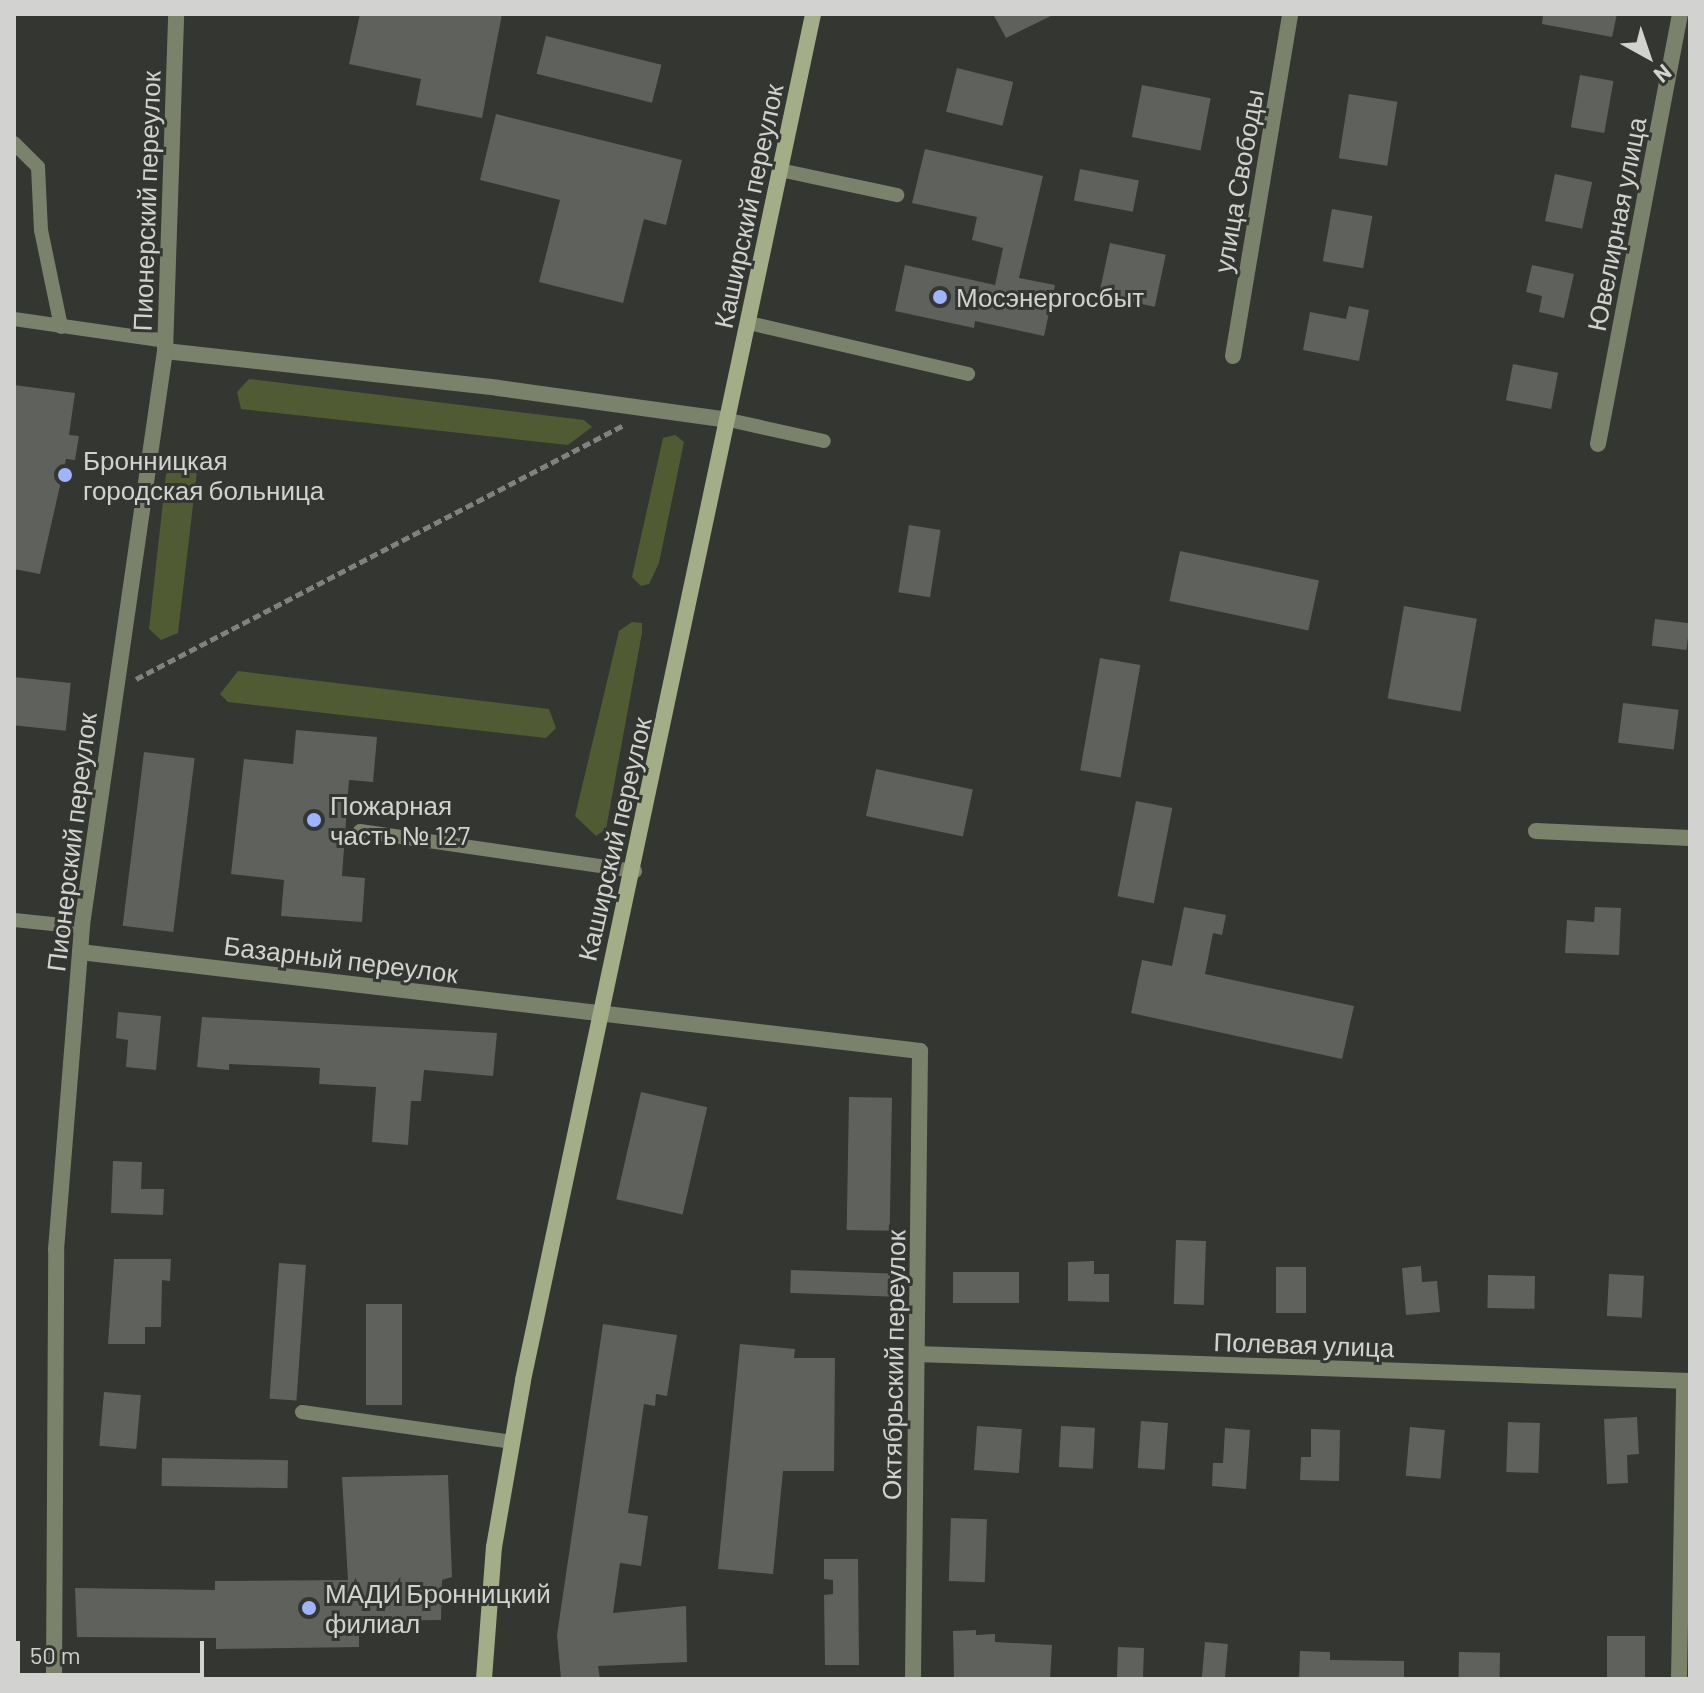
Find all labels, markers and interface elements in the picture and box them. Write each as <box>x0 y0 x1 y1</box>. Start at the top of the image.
north arrow <box>1608 16 1688 96</box>
text: N <box>1649 60 1677 89</box>
street label: Пионерский переулок <box>126 70 166 332</box>
street label: Каширский переулок <box>707 81 789 331</box>
street label: улица Свободы <box>1206 87 1270 275</box>
street label: Ювелирная улица <box>1580 114 1652 334</box>
place label: Мосэнергосбыт <box>956 281 1144 313</box>
marker: Мосэнергосбыт <box>931 288 949 306</box>
place label: Бронницкая городская больница <box>83 444 324 506</box>
marker: Бронницкая городская больница <box>54 464 76 486</box>
street label: Пионерский переулок <box>40 711 102 973</box>
street label: Каширский переулок <box>571 714 657 964</box>
place label: Пожарная часть № 127 <box>330 789 470 850</box>
marker: Пожарная часть № 127 <box>305 811 323 829</box>
street label: Базарный переулок <box>222 929 460 989</box>
street label: Октябрьский переулок <box>875 1230 911 1500</box>
street label: Полевая улица <box>1213 1325 1395 1363</box>
place label: МАДИ Бронницкий филиал <box>325 1577 551 1638</box>
marker: МАДИ Бронницкий филиал <box>300 1599 318 1617</box>
scale bar <box>20 1625 208 1675</box>
text: 50 m <box>30 1640 81 1669</box>

